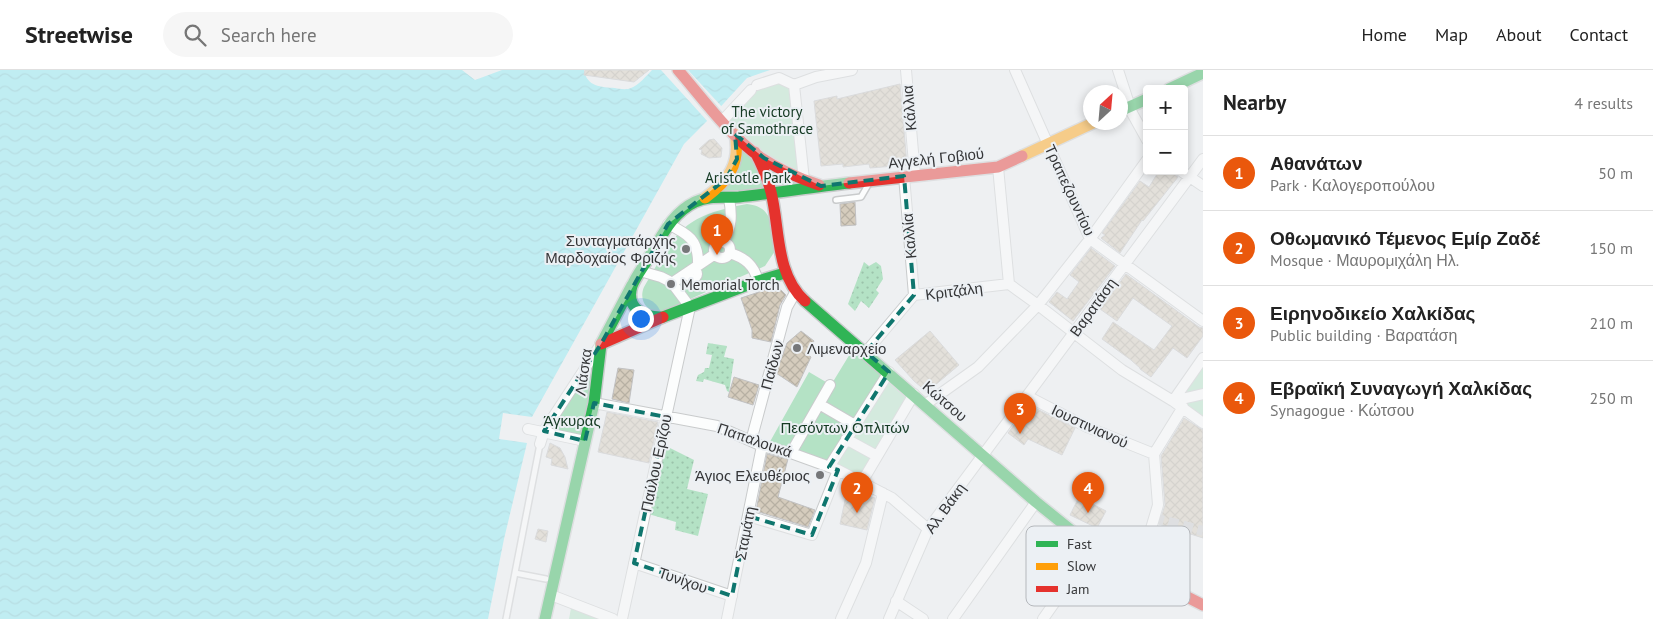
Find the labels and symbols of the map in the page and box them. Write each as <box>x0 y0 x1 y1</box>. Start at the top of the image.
street label: Κάλλια <box>898 84 920 131</box>
north arrow <box>1083 85 1128 130</box>
park label: The victory of Samothrace <box>721 102 813 138</box>
street label: Τραπεζουντίου <box>1041 141 1099 239</box>
street label: Αγγελή Γοβιού <box>887 144 985 172</box>
park label: Aristotle Park <box>705 168 792 187</box>
street label: Καλλία <box>898 212 920 259</box>
pin: 1 <box>701 214 733 255</box>
place label: Συνταγματάρχης Μαρδοχαίος Φριζής <box>545 231 676 267</box>
marker: Συνταγματάρχης Μαρδοχαίος Φριζής <box>680 243 692 255</box>
street label: Βαρατάση <box>1065 274 1121 340</box>
place label: Memorial Torch <box>681 275 780 294</box>
marker: Memorial Torch <box>665 278 677 290</box>
street label: Κριτζάλη <box>924 278 984 304</box>
your location <box>628 306 654 332</box>
street label: Παίδων <box>756 338 788 392</box>
place label: Λιμεναρχείο <box>807 339 886 358</box>
marker: Λιμεναρχείο <box>791 342 803 354</box>
street label: Λιάσκα <box>570 347 596 397</box>
street label: Κώτσου <box>919 376 971 426</box>
pin: 3 <box>1004 393 1036 434</box>
street label: Ιουστινιανού <box>1048 400 1132 452</box>
park label: Άγκυρας <box>543 411 601 430</box>
street label: Παύλου Ερίζου <box>636 412 676 514</box>
street label: Παπαλουκά <box>715 418 795 462</box>
park label: Πεσόντων Οπλιτών <box>781 418 909 437</box>
place label: Άγιος Ελευθέριος <box>695 466 810 485</box>
marker: Άγιος Ελευθέριος <box>814 469 826 481</box>
pin: 2 <box>841 472 873 513</box>
pin: 4 <box>1072 472 1104 513</box>
street label: Αλ. Βάκη <box>920 479 970 537</box>
street label: Σταμάτη <box>731 505 759 561</box>
legend <box>1026 526 1190 606</box>
text: Fast <box>1067 535 1092 553</box>
text: Slow <box>1067 557 1097 575</box>
street label: Τυνίχου <box>656 563 710 597</box>
text: Jam <box>1066 580 1089 598</box>

